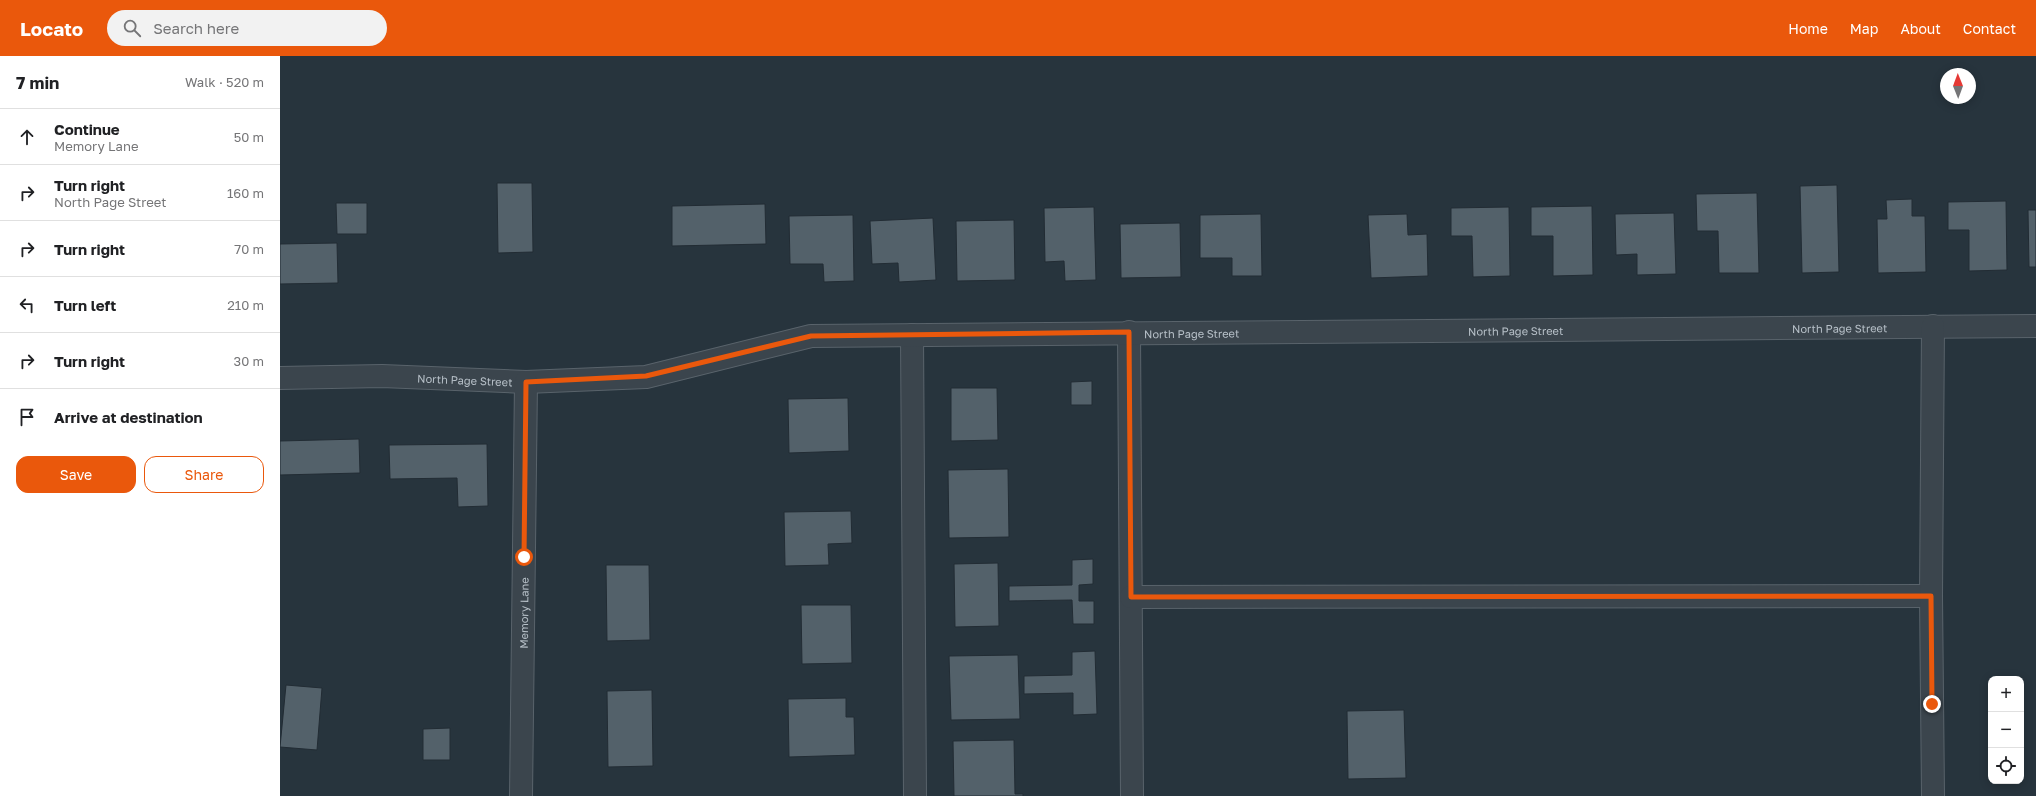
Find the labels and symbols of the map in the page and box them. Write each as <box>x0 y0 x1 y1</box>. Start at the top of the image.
north arrow <box>1940 68 1976 104</box>
street label: North Page Street <box>1792 321 1887 334</box>
street label: North Page Street <box>1468 323 1563 337</box>
street label: North Page Street <box>1144 326 1239 340</box>
street label: North Page Street <box>417 371 513 388</box>
route start <box>515 548 533 566</box>
street label: Memory Lane <box>516 577 530 649</box>
route end <box>1923 695 1941 713</box>

